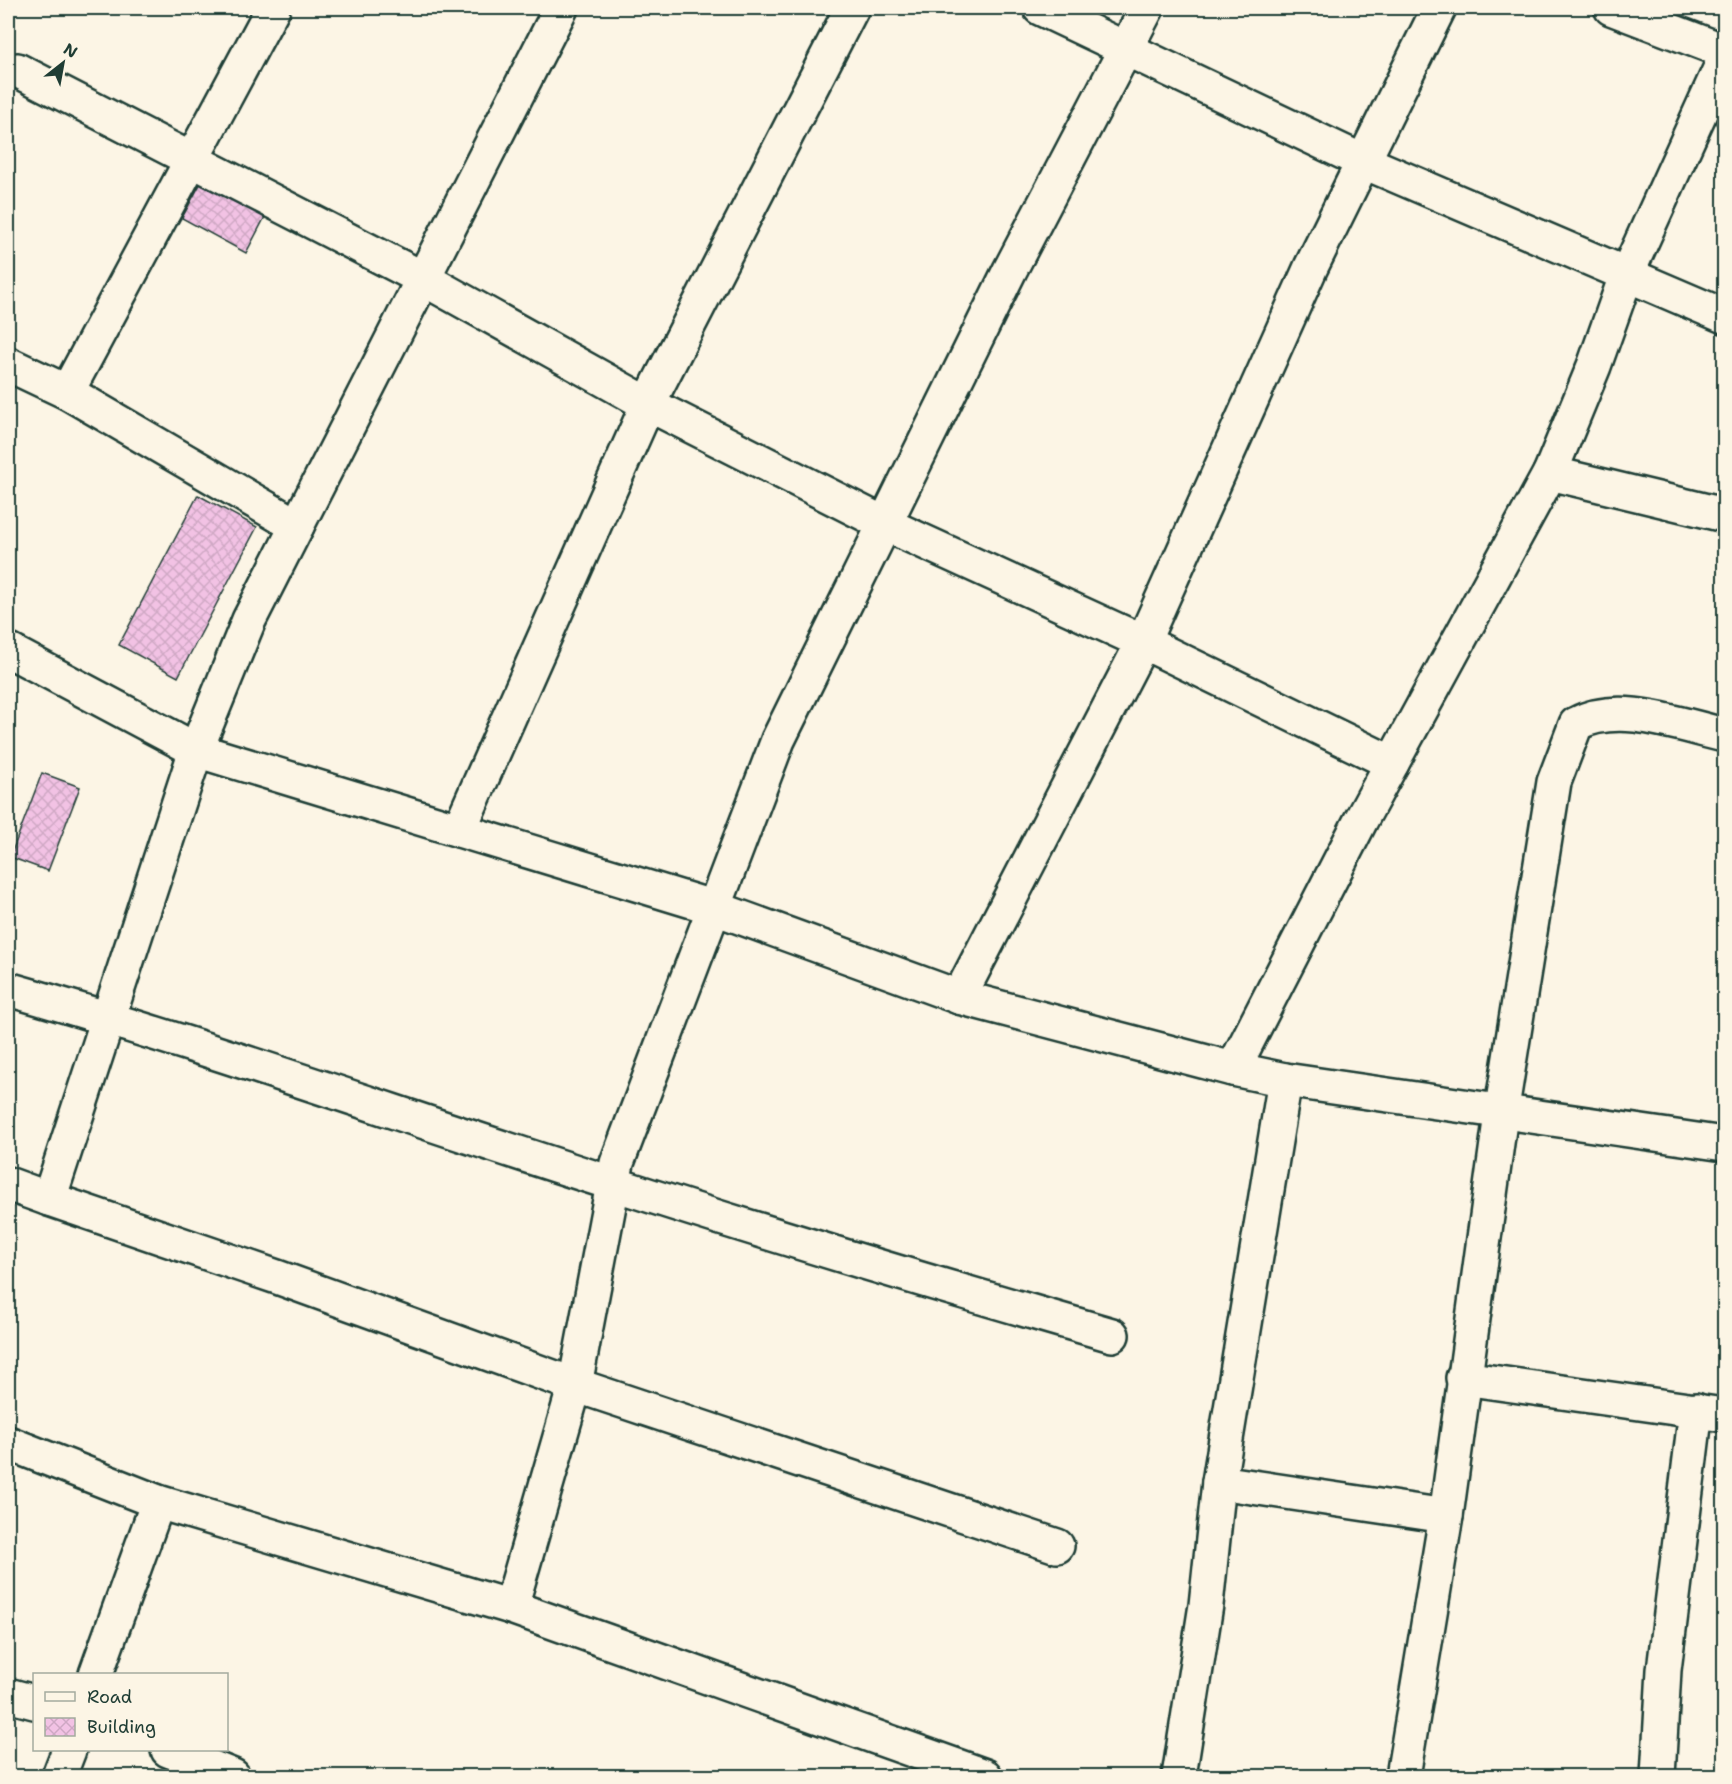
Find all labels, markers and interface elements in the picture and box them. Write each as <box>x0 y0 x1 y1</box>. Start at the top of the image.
north arrow <box>33 33 93 93</box>
text: N <box>60 38 81 63</box>
legend <box>33 1673 228 1751</box>
text: Road <box>87 1685 132 1709</box>
text: Building <box>87 1715 156 1739</box>

